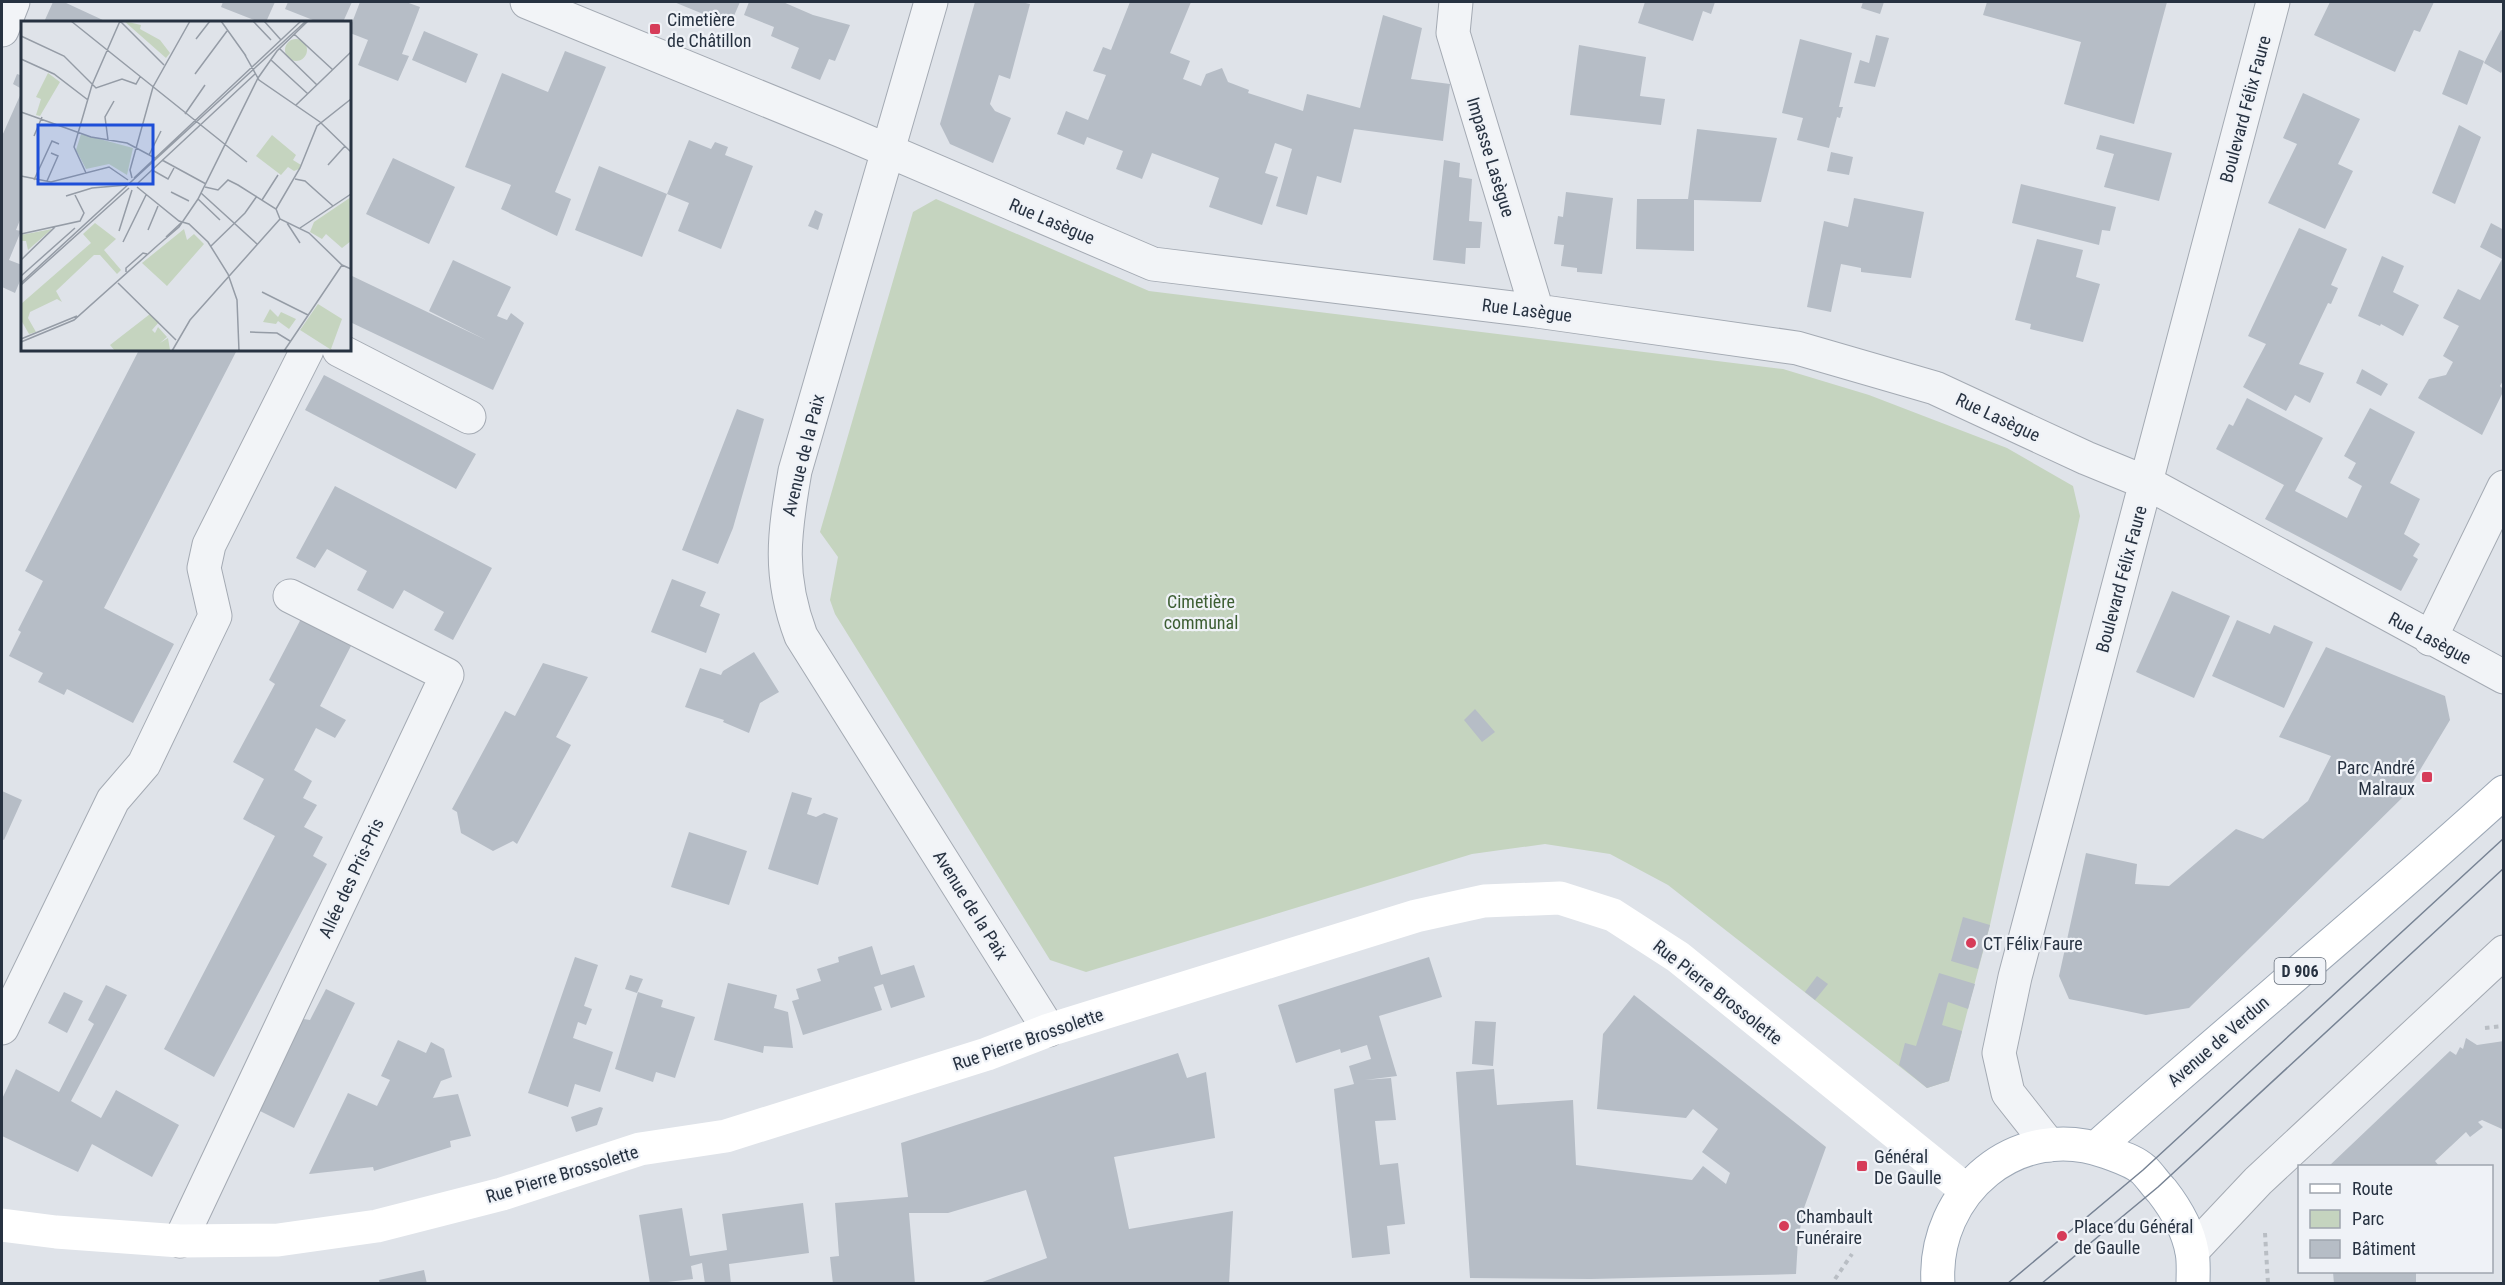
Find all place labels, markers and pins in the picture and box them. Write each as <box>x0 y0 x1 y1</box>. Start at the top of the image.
place label: Cimetière de Châtillon <box>667 9 752 51</box>
marker: Cimetière de Châtillon <box>648 22 662 36</box>
place label: Parc André Malraux <box>2337 757 2415 799</box>
marker: Parc André Malraux <box>2420 770 2434 784</box>
place label: CT Félix Faure <box>1983 933 2083 954</box>
marker: CT Félix Faure <box>1964 936 1978 950</box>
place label: Général De Gaulle <box>1874 1146 1942 1188</box>
marker: Général De Gaulle <box>1855 1159 1869 1173</box>
place label: Chambault Funéraire <box>1796 1206 1873 1248</box>
place label: Place du Général de Gaulle <box>2074 1216 2194 1258</box>
marker: Chambault Funéraire <box>1777 1219 1791 1233</box>
marker: Place du Général de Gaulle <box>2055 1229 2069 1243</box>

